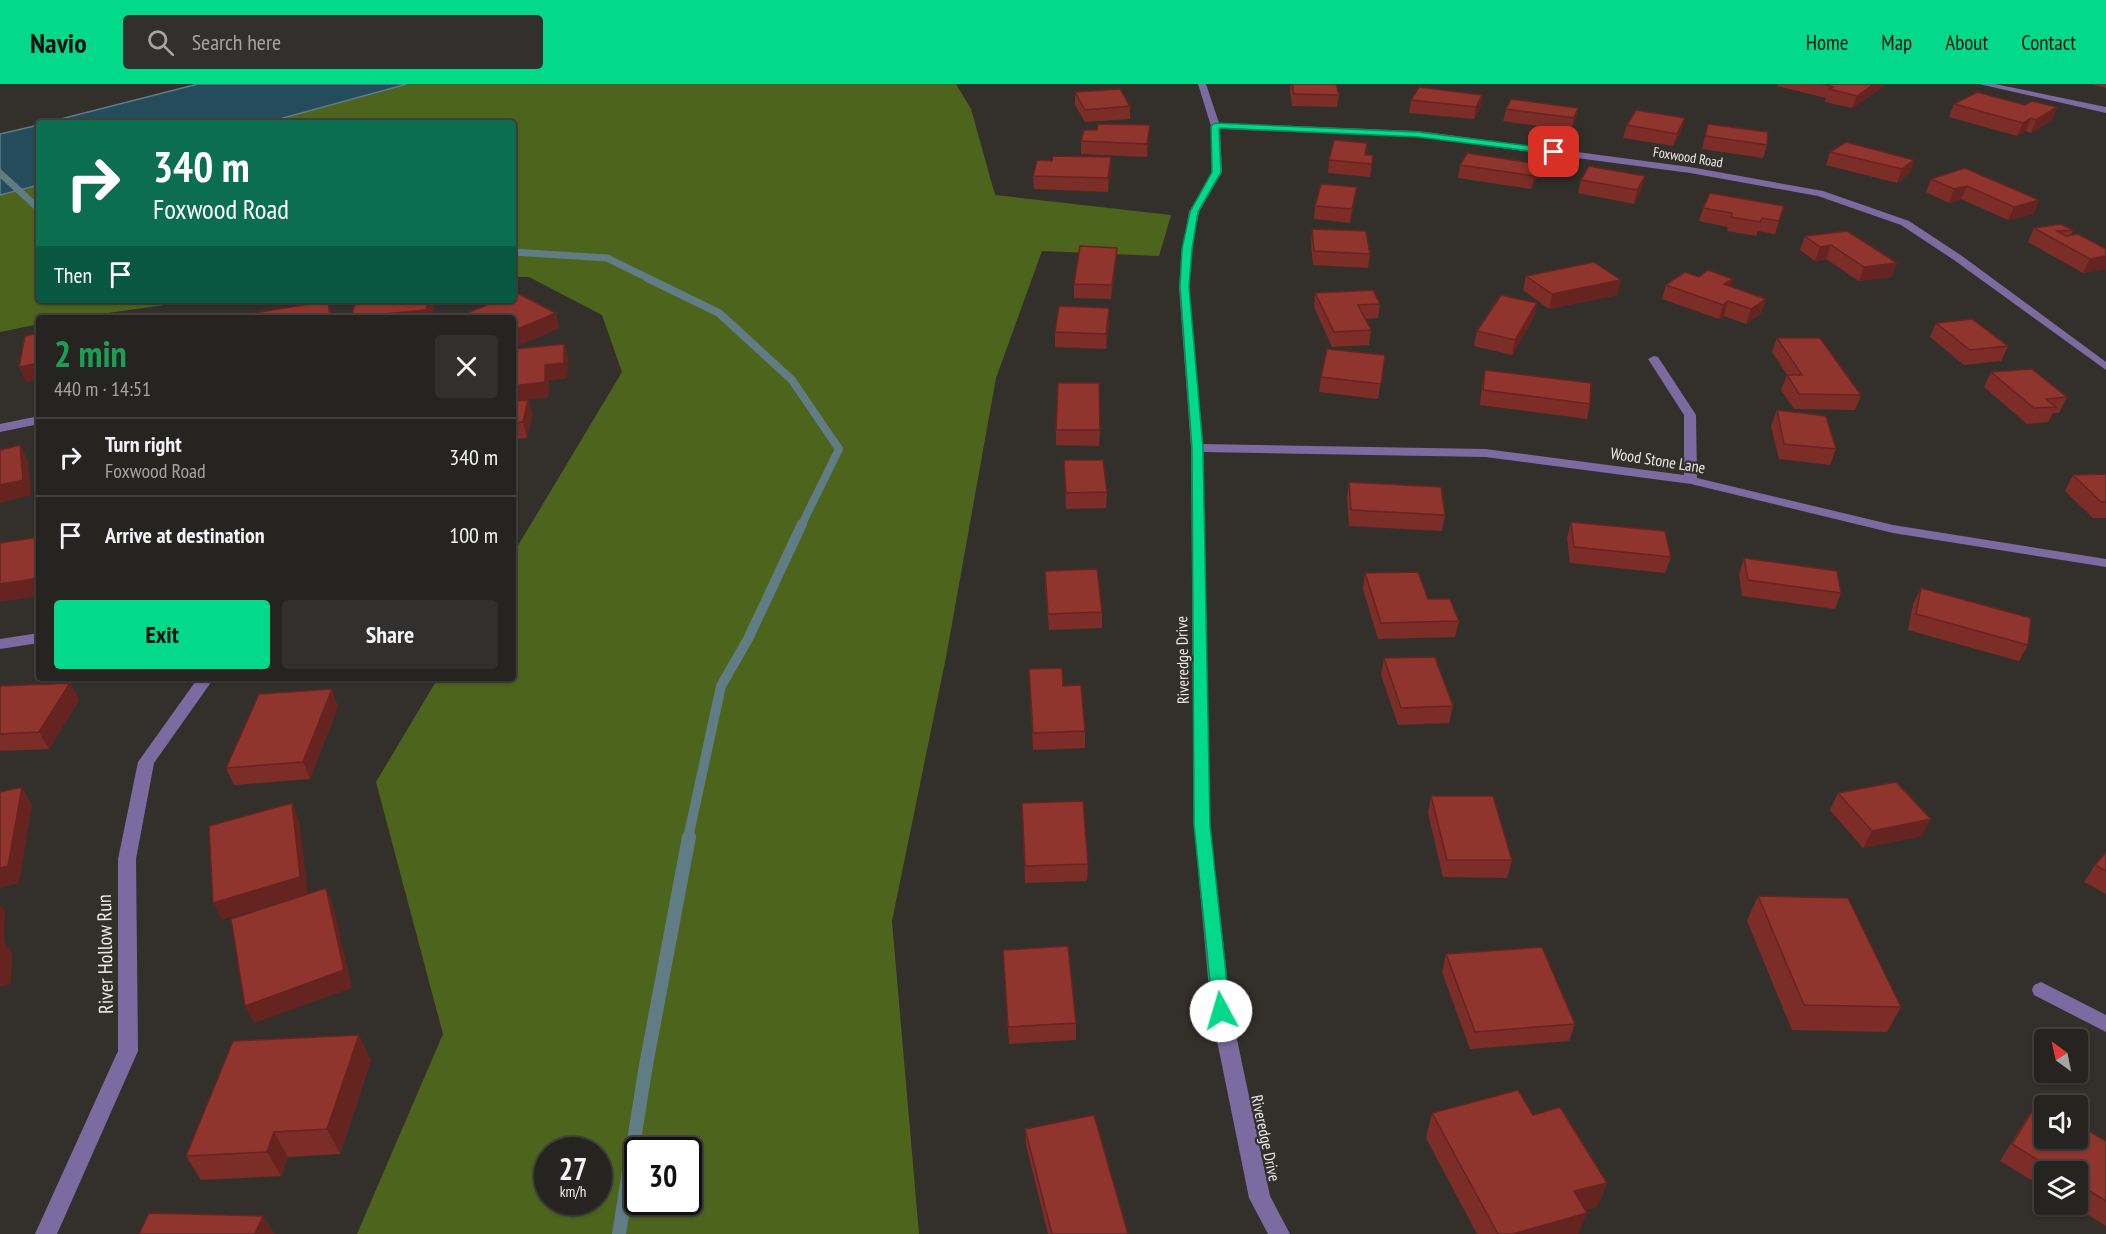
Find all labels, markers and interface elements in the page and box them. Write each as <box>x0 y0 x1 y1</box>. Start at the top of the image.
search box <box>123 15 543 69</box>
text: Navio <box>30 24 87 61</box>
icon: search <box>144 26 177 59</box>
text: Search here <box>192 28 281 56</box>
text: Home <box>1806 29 1848 56</box>
text: Map <box>1881 29 1912 56</box>
text: About <box>1945 29 1988 56</box>
text: Contact <box>2021 29 2076 56</box>
pin <box>1528 126 1579 177</box>
icon: arrive <box>1537 135 1570 168</box>
text: 340 m <box>153 139 250 194</box>
street label: Foxwood Road <box>1652 143 1724 171</box>
icon: right <box>54 144 132 222</box>
text: Foxwood Road <box>153 192 289 226</box>
icon: arrive <box>104 258 137 291</box>
text: Then <box>54 261 92 289</box>
text: 2 min <box>54 330 127 377</box>
button: close <box>435 335 498 398</box>
text: 440 m · 14:51 <box>54 376 151 402</box>
text: Turn right <box>105 430 182 458</box>
icon: right <box>54 441 87 474</box>
text: 340 m <box>449 443 498 471</box>
street label: Wood Stone Lane <box>1609 443 1707 477</box>
text: Foxwood Road <box>105 458 206 484</box>
icon: arrive <box>54 519 87 552</box>
text: Arrive at destination <box>105 521 265 549</box>
text: 100 m <box>449 521 498 549</box>
button: Exit <box>54 600 270 669</box>
button: Share <box>282 600 498 669</box>
street label: Riveredge Drive <box>1171 616 1193 704</box>
street label: River Hollow Run <box>91 894 119 1014</box>
position arrow <box>1189 979 1253 1043</box>
north arrow <box>2034 1029 2088 1083</box>
map controls <box>2034 1029 2088 1215</box>
street label: Riveredge Drive <box>1247 1093 1285 1183</box>
button: sound <box>2034 1095 2088 1149</box>
speed limit sign: 30 <box>624 1137 702 1215</box>
text: 27 <box>559 1149 587 1188</box>
button: layers <box>2034 1161 2088 1215</box>
text: km/h <box>560 1182 586 1201</box>

